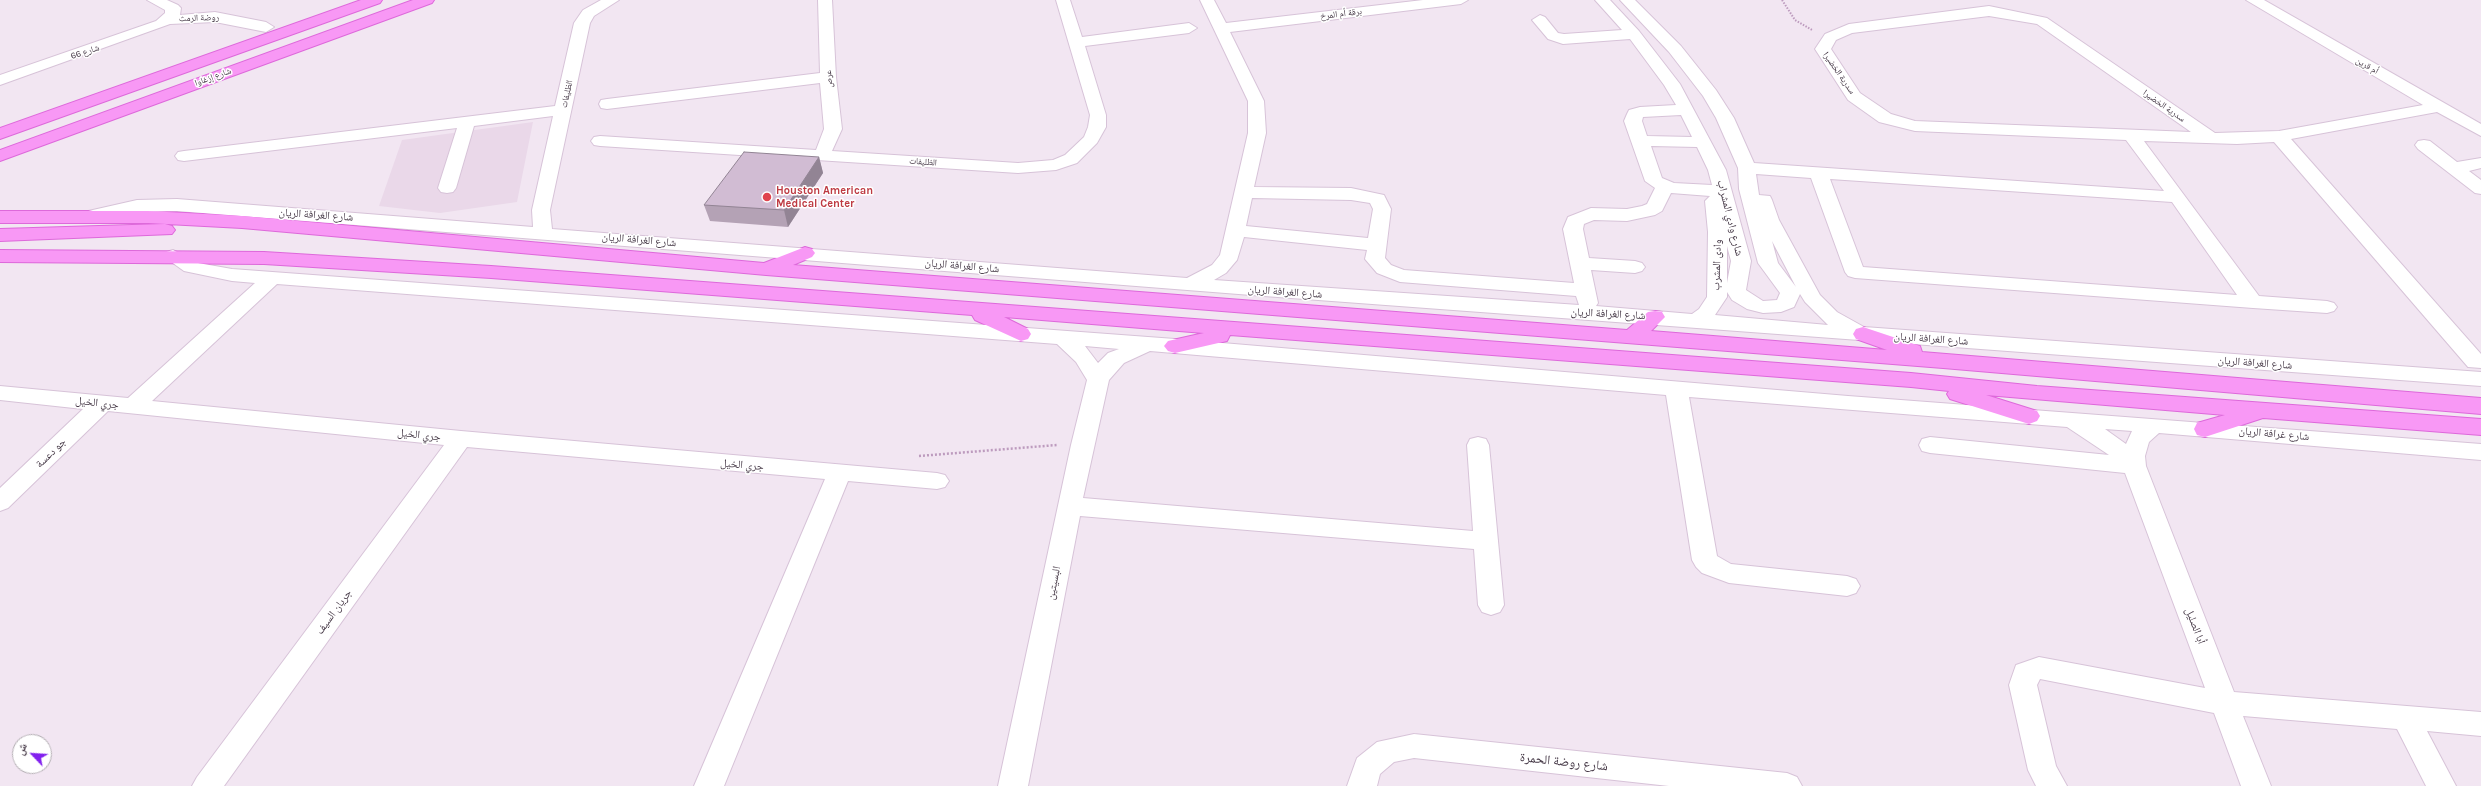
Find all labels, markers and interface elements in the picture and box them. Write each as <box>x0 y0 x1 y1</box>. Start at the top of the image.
street label: برقة أم المرخ <box>1320 6 1362 22</box>
street label: روضة الرمث <box>179 12 219 24</box>
street label: شارع 66 <box>69 42 101 62</box>
street label: سدرية الخضيرا <box>1821 50 1857 96</box>
street label: أم قرين <box>2354 55 2380 77</box>
street label: شارع إزغاوا <box>193 65 233 89</box>
street label: عرص <box>823 70 835 88</box>
street label: الظليفات <box>559 79 575 109</box>
street label: سدرية الخضيرا <box>2141 88 2187 124</box>
street label: الظليفات <box>909 156 937 168</box>
street label: شارع وادي المشراب <box>1714 179 1746 257</box>
place label: Houston American Medical Center <box>776 184 873 210</box>
marker: Houston American Medical Center <box>761 191 773 203</box>
street label: شارع الغرافة الريان <box>278 206 354 224</box>
street label: شارع الغرافة الريان <box>601 230 677 250</box>
street label: وادى المشرب <box>1710 239 1724 291</box>
street label: شارع الغرافة الريان <box>924 256 1000 276</box>
street label: شارع الغرافة الريان <box>1247 283 1323 301</box>
street label: شارع الغرافة الريان <box>1570 305 1646 323</box>
street label: شارع الغرافة الريان <box>1893 330 1969 348</box>
street label: شارع الغرافة الريان <box>2217 354 2293 372</box>
street label: جري الخيل <box>75 394 119 412</box>
street label: شارع غرافة الريان <box>2238 424 2310 444</box>
street label: جري الخيل <box>397 426 441 444</box>
street label: جو دعسة <box>33 435 69 471</box>
street label: جري الخيل <box>720 457 764 473</box>
street label: البسيتين <box>1044 565 1064 601</box>
street label: جريان السيف <box>313 587 355 637</box>
street label: أبا الصليل <box>2182 606 2208 646</box>
north arrow <box>12 734 52 774</box>
text: ش <box>13 741 30 757</box>
street label: شارع روضة الحمرة <box>1519 750 1609 774</box>

